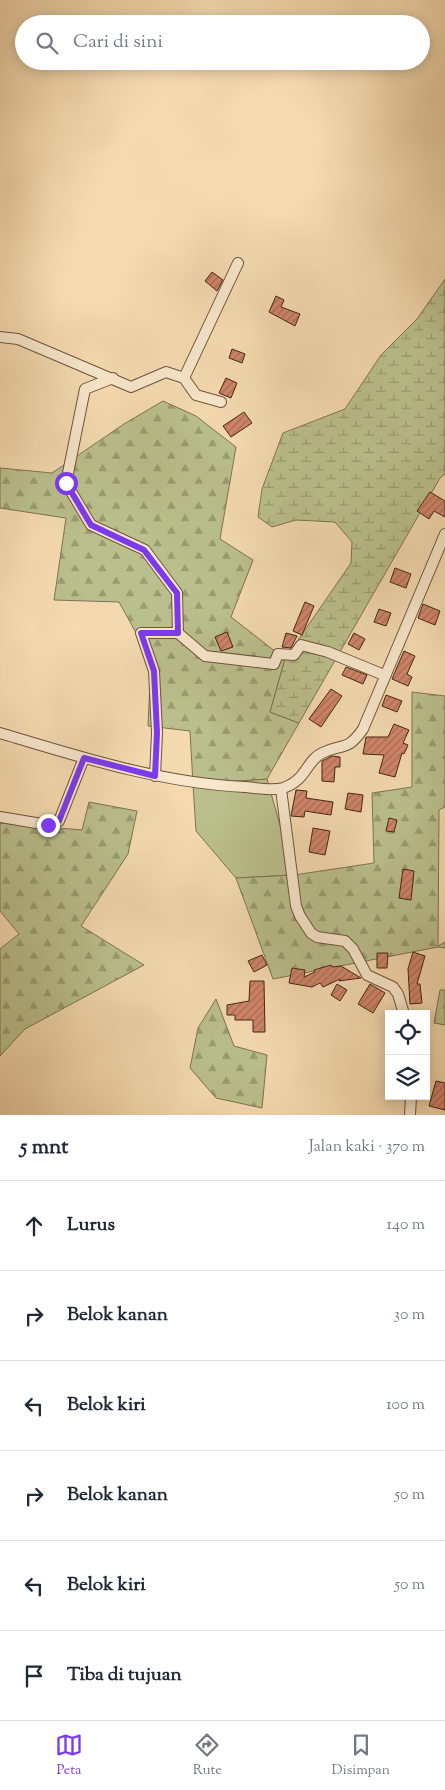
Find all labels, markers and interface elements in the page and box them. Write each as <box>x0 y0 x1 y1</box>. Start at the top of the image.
search box <box>15 15 430 70</box>
icon: search <box>33 29 61 57</box>
text: Cari di sini <box>73 29 163 56</box>
route start <box>55 472 78 495</box>
route end <box>37 814 60 837</box>
map controls <box>385 1010 430 1100</box>
button: locate <box>385 1010 430 1055</box>
button: layers <box>385 1055 430 1100</box>
text: 5 mnt <box>20 1133 68 1163</box>
text: Jalan kaki · 370 m <box>309 1136 425 1159</box>
icon: ahead <box>20 1212 48 1240</box>
text: Lurus <box>67 1212 115 1239</box>
text: 140 m <box>387 1214 425 1237</box>
icon: right <box>20 1302 48 1330</box>
text: Belok kanan <box>67 1302 168 1329</box>
text: 30 m <box>394 1304 425 1327</box>
icon: left <box>20 1392 48 1420</box>
text: Belok kiri <box>67 1392 146 1419</box>
text: 100 m <box>386 1394 425 1417</box>
icon: right <box>20 1482 48 1510</box>
text: Belok kanan <box>67 1482 168 1509</box>
text: 50 m <box>394 1484 425 1507</box>
icon: left <box>20 1572 48 1600</box>
text: Belok kiri <box>67 1572 146 1599</box>
text: 50 m <box>394 1574 425 1597</box>
icon: arrive <box>20 1662 48 1690</box>
text: Tiba di tujuan <box>67 1662 182 1689</box>
tab: Peta <box>55 1731 83 1781</box>
tab: Rute <box>193 1731 222 1781</box>
tab: Disimpan <box>332 1731 390 1781</box>

